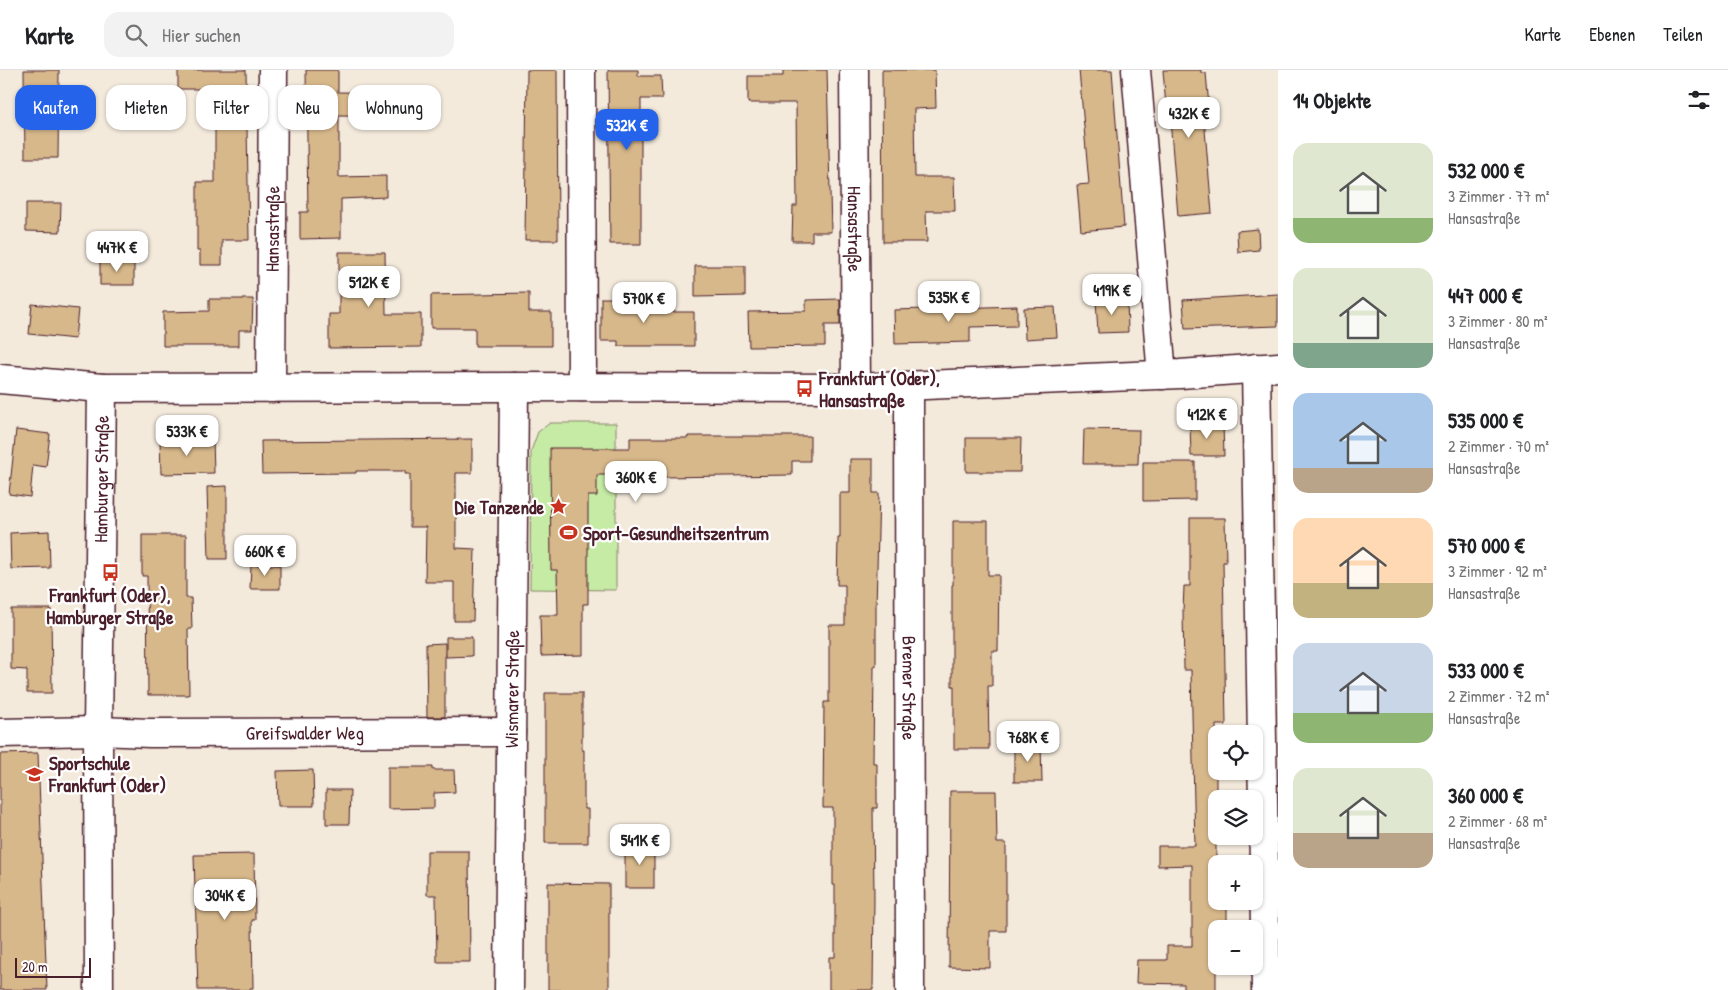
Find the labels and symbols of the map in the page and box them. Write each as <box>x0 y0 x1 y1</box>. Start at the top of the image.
pin: 432K € <box>1148 97 1230 139</box>
pin: 532K € <box>586 108 668 151</box>
street label: Hansastraße <box>259 185 285 272</box>
street label: Hansastraße <box>842 186 868 273</box>
pin: 447K € <box>76 230 158 273</box>
pin: 512K € <box>328 266 410 308</box>
pin: 419K € <box>1071 274 1153 316</box>
pin: 535K € <box>908 280 990 323</box>
pin: 570K € <box>603 282 685 324</box>
place label: Frankfurt (Oder), Hansastraße <box>818 365 940 414</box>
bus stop icon: Frankfurt (Oder), Hansastraße <box>795 379 815 399</box>
pin: 412K € <box>1166 398 1248 440</box>
pin: 533K € <box>146 414 228 457</box>
street label: Hamburger Straße <box>87 415 115 543</box>
pin: 360K € <box>595 460 677 503</box>
place label: Die Tanzende <box>455 494 544 520</box>
place icon: Die Tanzende <box>548 497 568 517</box>
place label: Sport-Gesundheitszentrum <box>583 520 769 547</box>
sports icon: Sport-Gesundheitszentrum <box>559 523 579 543</box>
pin: 660K € <box>224 534 306 577</box>
bus stop icon: Frankfurt (Oder), Hamburger Straße <box>100 562 120 582</box>
place label: Frankfurt (Oder), Hamburger Straße <box>46 582 174 631</box>
street label: Wismarer Straße <box>498 629 525 748</box>
street label: Bremer Straße <box>896 636 923 741</box>
street label: Greifswalder Weg <box>246 719 364 746</box>
pin: 768K € <box>987 720 1069 763</box>
place label: Sportschule Frankfurt (Oder) <box>48 750 166 798</box>
school or university icon: Sportschule Frankfurt (Oder) <box>25 764 45 784</box>
pin: 541K € <box>599 824 681 866</box>
pin: 304K € <box>184 878 266 921</box>
scale bar <box>15 955 91 978</box>

